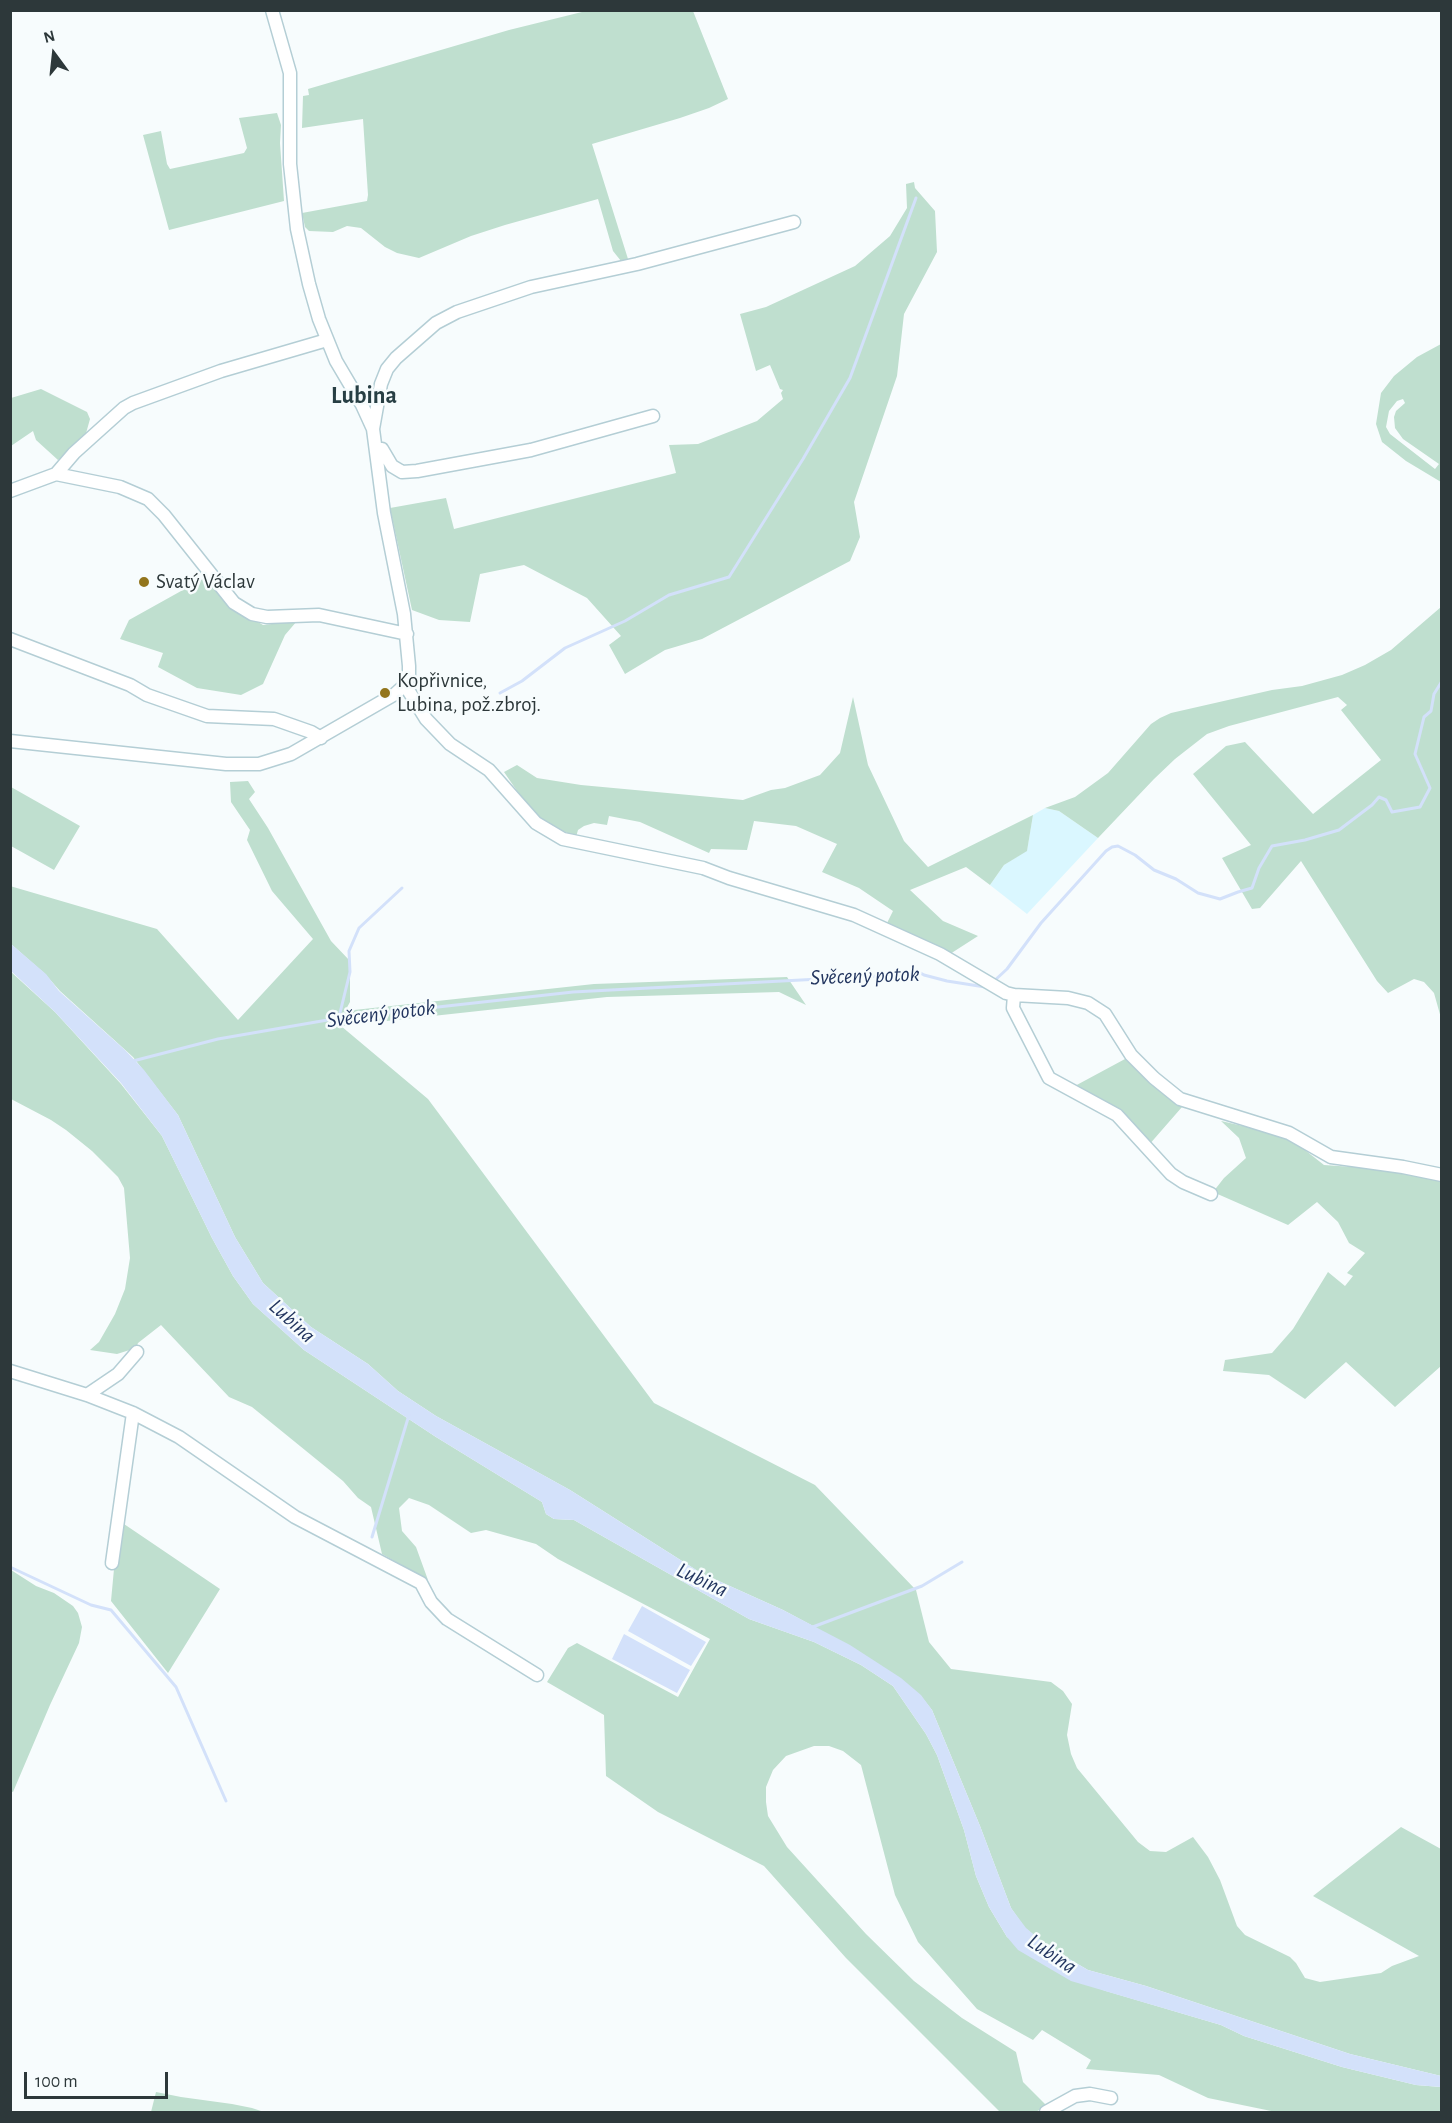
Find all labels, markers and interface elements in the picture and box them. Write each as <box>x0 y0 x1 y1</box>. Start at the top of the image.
north arrow <box>24 24 84 84</box>
text: N <box>42 27 57 46</box>
district label: Lubina <box>331 382 397 410</box>
place label: Svatý Václav <box>156 569 255 595</box>
marker: Svatý Václav <box>137 575 151 589</box>
place label: Kopřivnice, Lubina, pož.zbroj. <box>397 668 541 718</box>
marker: Kopřivnice, Lubina, pož.zbroj. <box>378 686 392 700</box>
water label: Svěcený potok <box>810 961 920 991</box>
water label: Svěcený potok <box>325 994 437 1034</box>
water label: Lubina <box>263 1293 321 1349</box>
water label: Lubina <box>672 1557 732 1603</box>
water label: Lubina <box>1022 1928 1082 1980</box>
scale bar <box>27 2060 171 2098</box>
text: 100 m <box>35 2073 78 2091</box>

